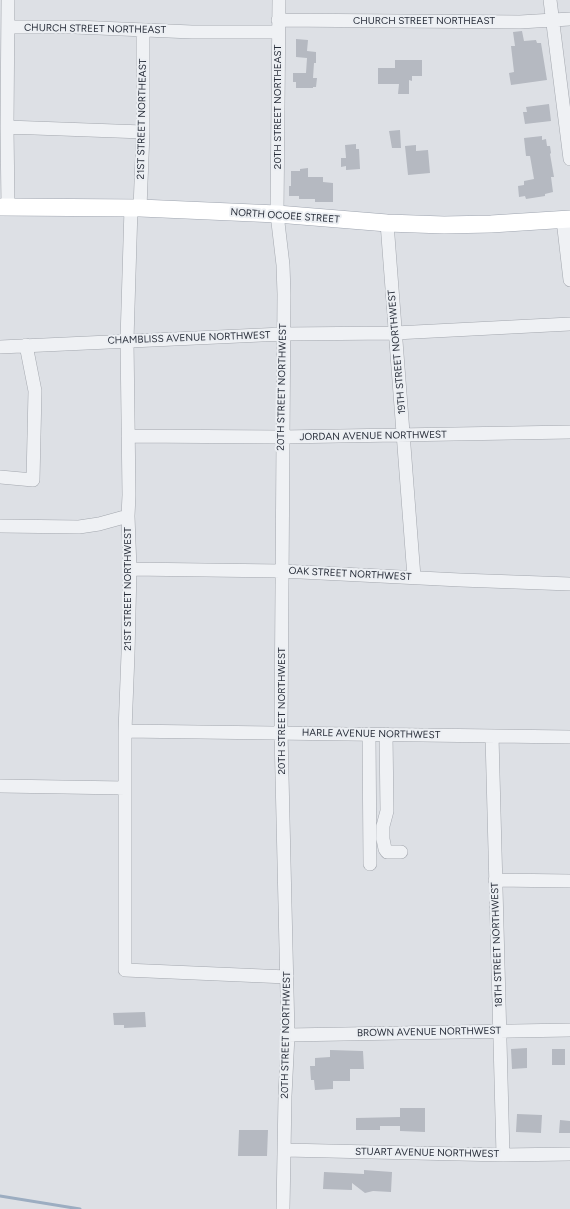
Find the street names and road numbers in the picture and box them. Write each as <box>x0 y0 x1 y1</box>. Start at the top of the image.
street label: CHURCH STREET NORTHEAST <box>353 15 495 27</box>
street label: CHURCH STREET NORTHEAST <box>24 22 166 36</box>
street label: 20TH STREET NORTHEAST <box>272 45 284 169</box>
street label: 21ST STREET NORTHEAST <box>135 59 149 179</box>
street label: NORTH OCOEE STREET <box>230 206 340 226</box>
street label: 19TH STREET NORTHWEST <box>386 289 408 415</box>
street label: 20TH STREET NORTHWEST <box>275 323 289 451</box>
street label: CHAMBLISS AVENUE NORTHWEST <box>107 329 271 347</box>
street label: JORDAN AVENUE NORTHWEST <box>299 429 447 443</box>
street label: 21ST STREET NORTHWEST <box>122 527 134 651</box>
street label: OAK STREET NORTHWEST <box>288 565 412 583</box>
street label: 20TH STREET NORTHWEST <box>276 647 288 775</box>
street label: HARLE AVENUE NORTHWEST <box>302 727 440 741</box>
street label: 18TH STREET NORTHWEST <box>489 882 505 1008</box>
street label: 20TH STREET NORTHWEST <box>279 971 293 1099</box>
street label: BROWN AVENUE NORTHWEST <box>357 1025 501 1039</box>
street label: STUART AVENUE NORTHWEST <box>355 1146 499 1160</box>

